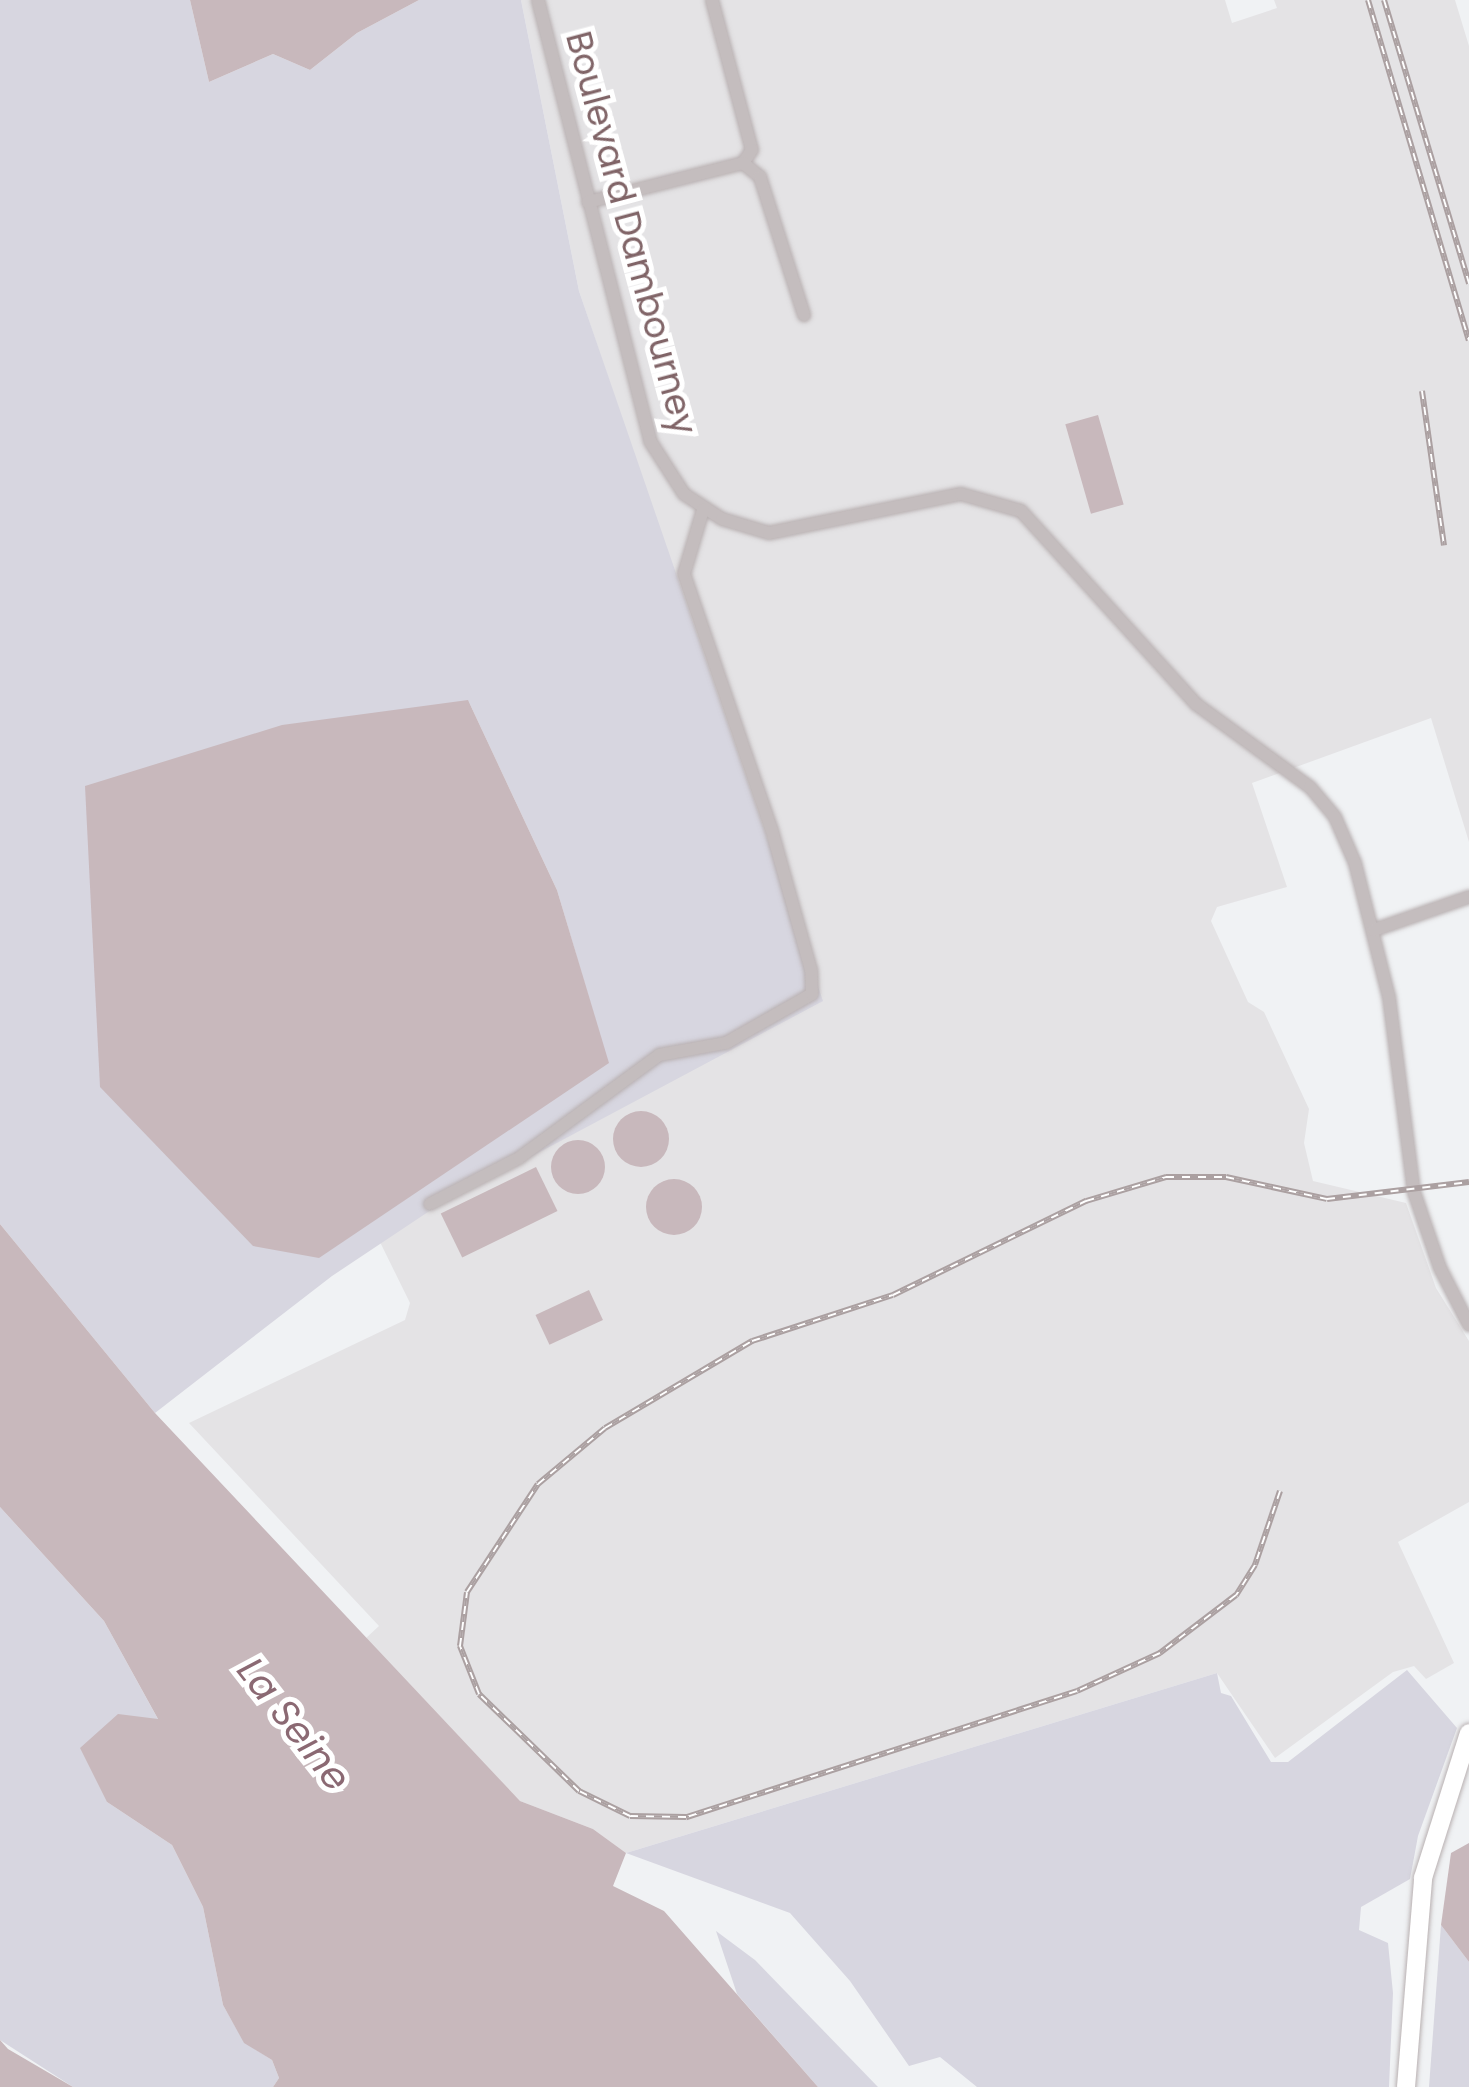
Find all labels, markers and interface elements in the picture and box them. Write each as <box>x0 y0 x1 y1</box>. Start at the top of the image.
street label: Boulevard Dambourney <box>557 27 705 439</box>
water label: La Seine <box>228 1648 360 1800</box>

